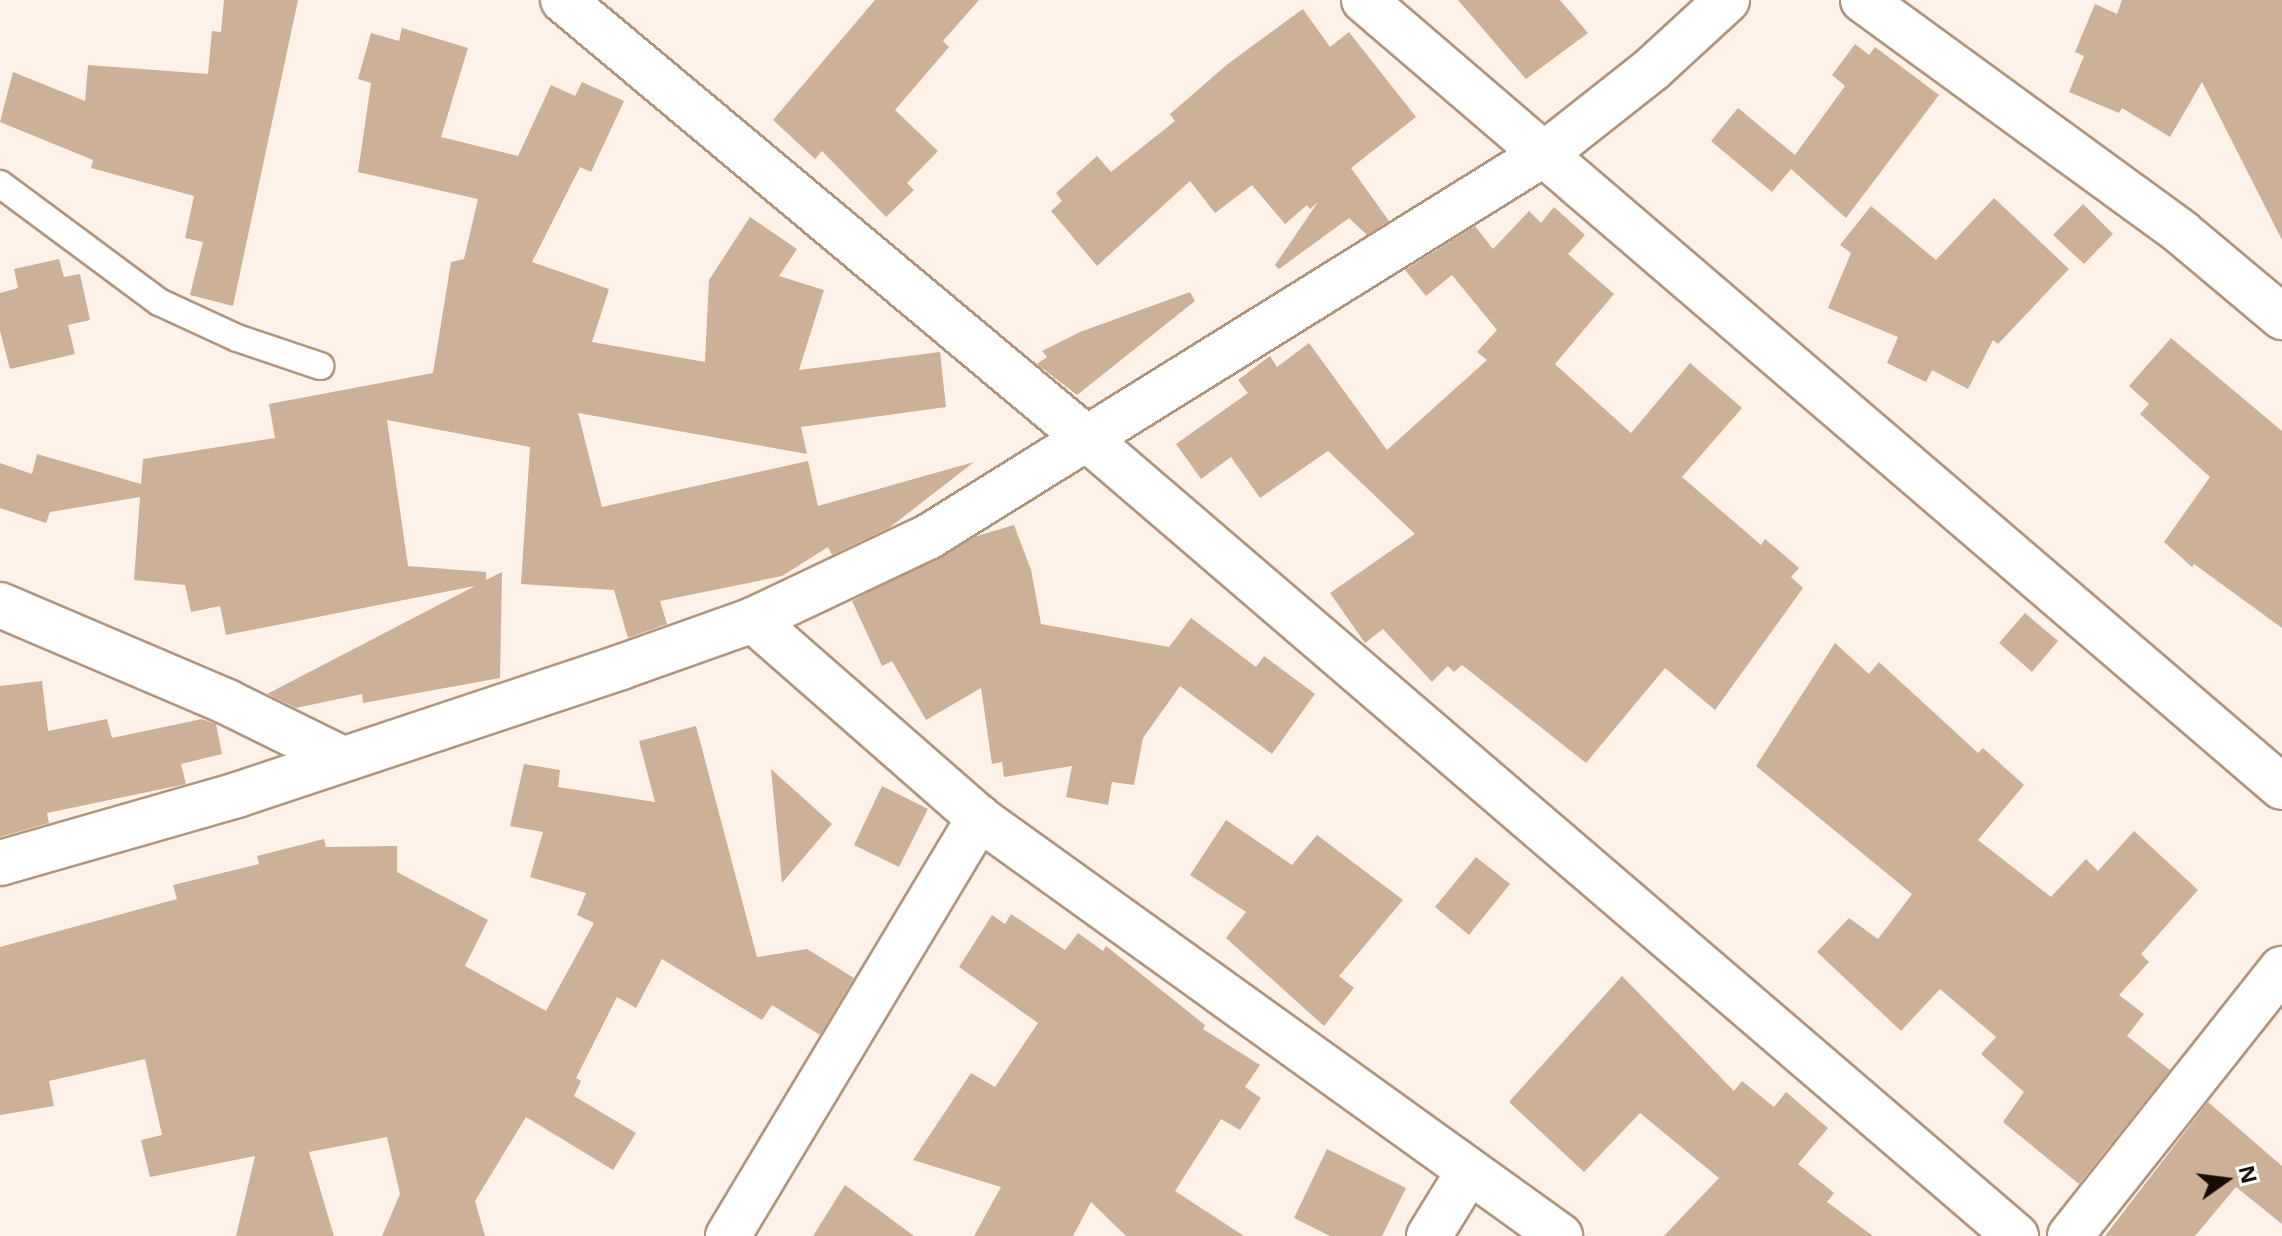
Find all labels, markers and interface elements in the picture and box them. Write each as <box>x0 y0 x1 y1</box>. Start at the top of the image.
north arrow <box>2186 1140 2266 1220</box>
text: N <box>2233 1162 2266 1186</box>

